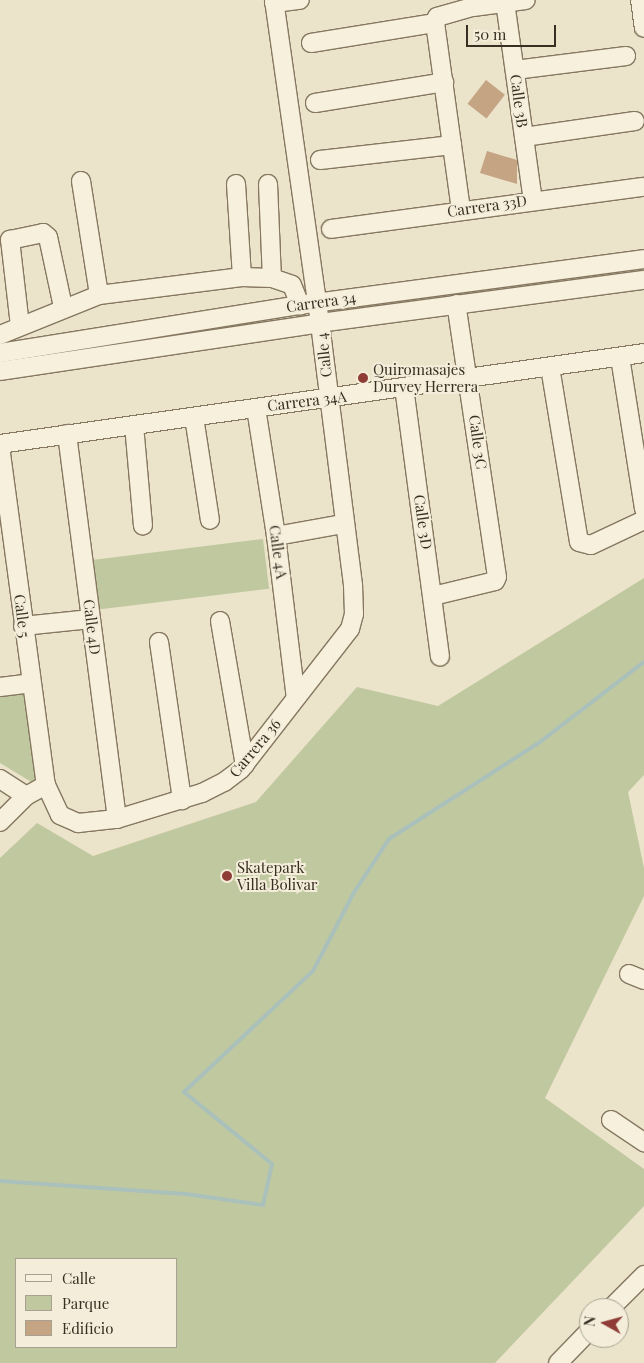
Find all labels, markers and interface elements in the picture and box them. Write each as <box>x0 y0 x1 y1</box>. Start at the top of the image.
scale bar <box>469 15 559 47</box>
text: 50 m <box>474 24 506 44</box>
street label: Calle 3B <box>506 73 532 129</box>
street label: Carrera 33D <box>446 191 528 221</box>
street label: Carrera 34 <box>285 288 357 316</box>
street label: Calle 4 <box>313 332 335 378</box>
place label: Quiromasajes Durvey Herrera <box>373 360 479 395</box>
marker: Quiromasajes Durvey Herrera <box>357 372 369 384</box>
street label: Carrera 34A <box>266 387 348 415</box>
street label: Calle 3C <box>465 414 491 470</box>
street label: Calle 3D <box>410 493 436 551</box>
street label: Calle 4A <box>265 524 291 580</box>
street label: Calle 5 <box>10 593 34 639</box>
street label: Calle 4D <box>80 598 104 656</box>
street label: Carrera 36 <box>225 715 285 781</box>
place label: Skatepark Villa Bolivar <box>237 858 318 893</box>
marker: Skatepark Villa Bolivar <box>221 870 233 882</box>
legend <box>15 1258 178 1348</box>
text: Calle <box>62 1268 96 1288</box>
text: Parque <box>62 1293 109 1313</box>
north arrow <box>579 1298 629 1348</box>
text: N <box>580 1315 600 1327</box>
text: Edificio <box>62 1318 113 1338</box>

